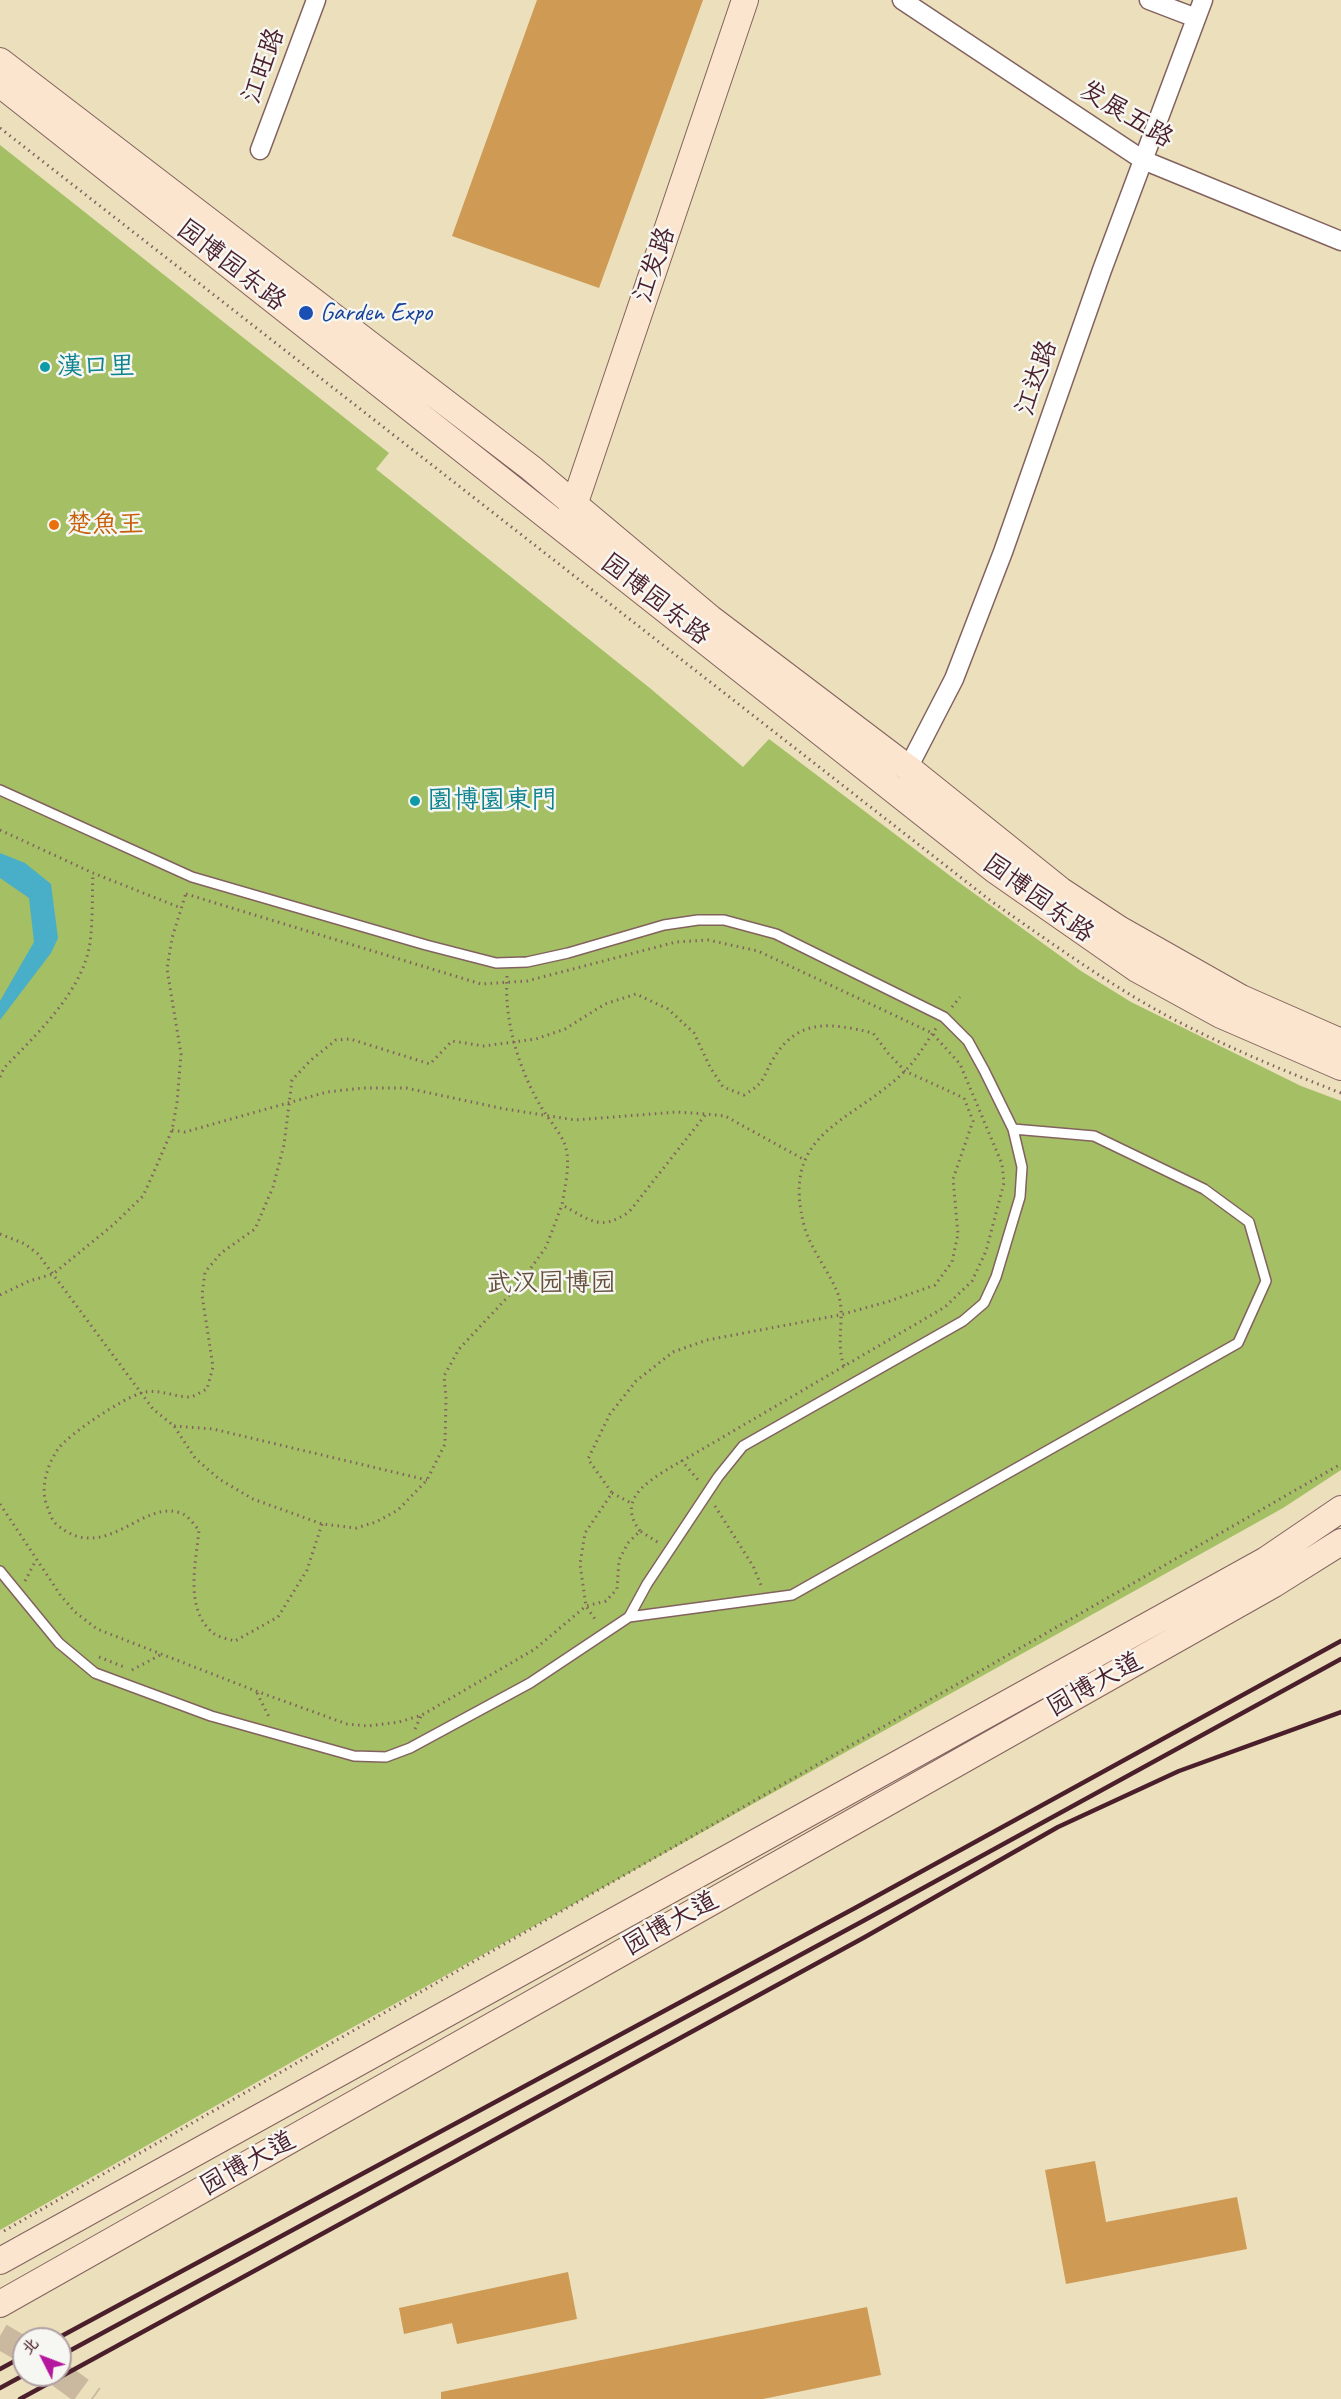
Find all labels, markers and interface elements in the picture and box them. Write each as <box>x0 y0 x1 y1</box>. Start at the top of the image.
street label: 江旺路 <box>236 24 292 108</box>
street label: 发展五路 <box>1073 75 1179 155</box>
street label: 园博园东路 <box>170 214 292 318</box>
street label: 江发路 <box>628 223 682 307</box>
place label: Garden Expo <box>320 297 432 329</box>
marker: Garden Expo <box>297 304 315 322</box>
street label: 江达路 <box>1010 336 1064 420</box>
place label: 漢口里 <box>57 351 135 383</box>
marker: 漢口里 <box>38 360 52 374</box>
place label: 楚魚王 <box>66 509 144 541</box>
marker: 楚魚王 <box>47 518 61 532</box>
street label: 园博园东路 <box>594 548 716 652</box>
place label: 園博園東門 <box>427 785 557 817</box>
marker: 園博園東門 <box>408 794 422 808</box>
street label: 园博园东路 <box>976 848 1100 950</box>
park label: 武汉园博园 <box>486 1268 616 1300</box>
street label: 园博大道 <box>1042 1646 1148 1724</box>
street label: 园博大道 <box>618 1885 724 1963</box>
street label: 园博大道 <box>195 2125 301 2203</box>
north arrow <box>12 2327 72 2387</box>
text: 北 <box>17 2334 43 2359</box>

